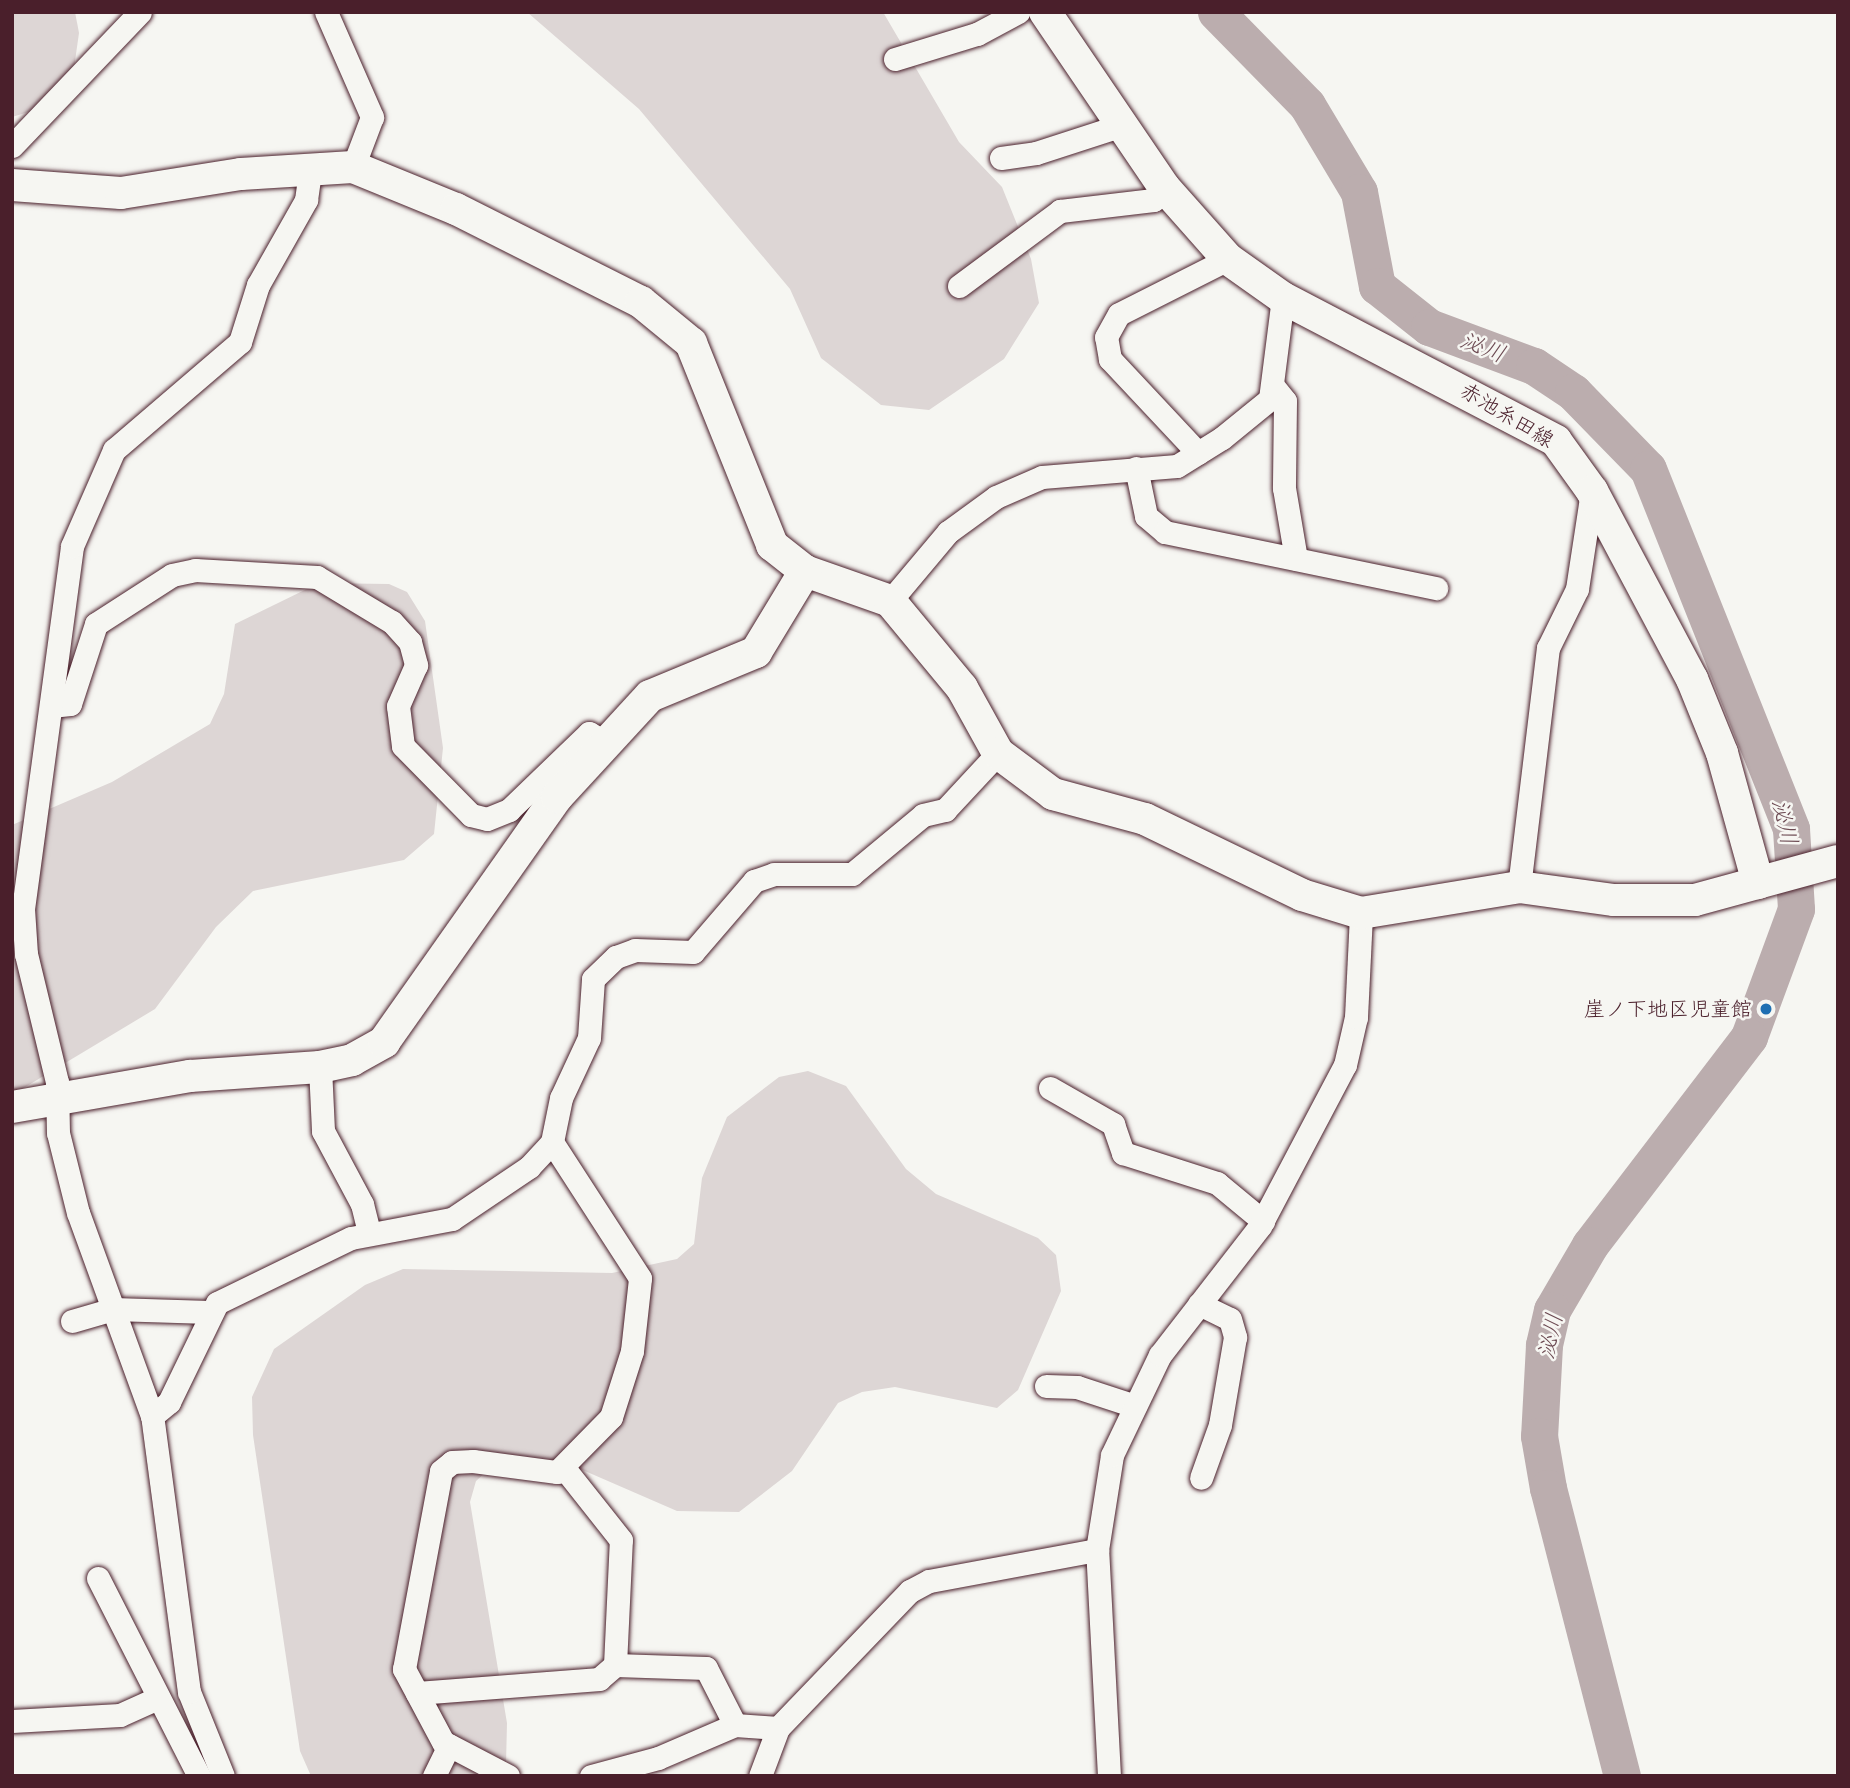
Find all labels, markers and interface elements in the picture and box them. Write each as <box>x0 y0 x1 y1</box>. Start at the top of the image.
water label: 泌川 <box>1457 326 1509 368</box>
street label: 赤池糸田線 <box>1456 377 1558 453</box>
water label: 泌川 <box>1766 796 1804 848</box>
place label: 崖ノ下地区児童館 <box>1584 996 1752 1022</box>
marker: 崖ノ下地区児童館 <box>1758 1001 1774 1017</box>
water label: 泌川 <box>1532 1311 1568 1361</box>

